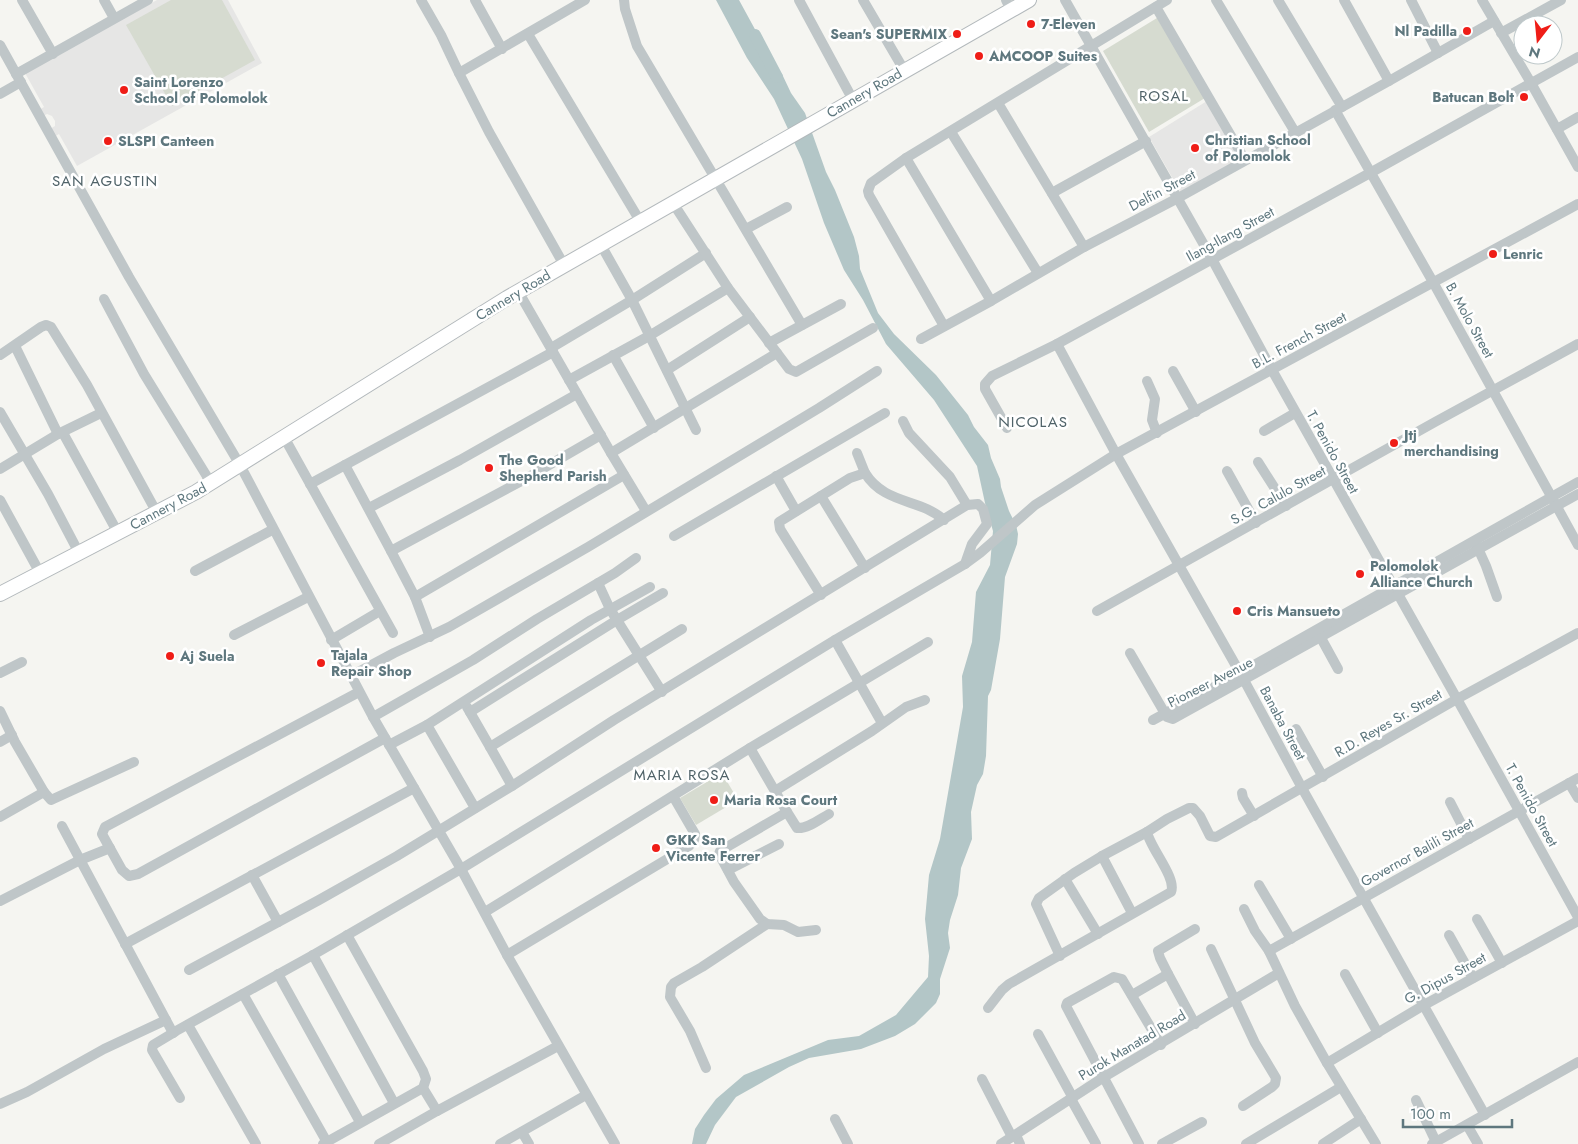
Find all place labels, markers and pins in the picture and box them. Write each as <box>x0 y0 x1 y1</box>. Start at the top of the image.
place label: 7-Eleven <box>1041 14 1096 34</box>
marker: 7-Eleven <box>1025 18 1037 30</box>
place label: Nl Padilla <box>1394 21 1457 41</box>
place label: Sean's SUPERMIX <box>830 24 947 44</box>
marker: Nl Padilla <box>1461 25 1473 37</box>
marker: Sean's SUPERMIX <box>951 28 963 40</box>
place label: AMCOOP Suites <box>988 46 1098 66</box>
marker: AMCOOP Suites <box>973 50 985 62</box>
place label: Saint Lorenzo School of Polomolok <box>134 72 268 108</box>
marker: Saint Lorenzo School of Polomolok <box>118 84 130 96</box>
place label: Batucan Bolt <box>1432 87 1515 107</box>
marker: Batucan Bolt <box>1518 91 1530 103</box>
place label: Christian School of Polomolok <box>1205 130 1311 166</box>
place label: SLSPI Canteen <box>118 131 214 151</box>
marker: SLSPI Canteen <box>102 135 114 147</box>
marker: Christian School of Polomolok <box>1189 142 1201 154</box>
place label: Lenric <box>1503 244 1543 264</box>
marker: Lenric <box>1487 248 1499 260</box>
place label: Jtj merchandising <box>1401 425 1499 461</box>
marker: Jtj merchandising <box>1388 437 1400 449</box>
place label: The Good Shepherd Parish <box>499 450 607 486</box>
marker: The Good Shepherd Parish <box>483 462 495 474</box>
place label: Polomolok Alliance Church <box>1369 556 1473 592</box>
marker: Polomolok Alliance Church <box>1354 568 1366 580</box>
place label: Cris Mansueto <box>1247 601 1340 621</box>
marker: Cris Mansueto <box>1231 605 1243 617</box>
place label: Tajala Repair Shop <box>331 645 412 681</box>
place label: Aj Suela <box>179 646 234 666</box>
marker: Aj Suela <box>164 650 176 662</box>
marker: Tajala Repair Shop <box>315 657 327 669</box>
place label: Maria Rosa Court <box>724 790 838 810</box>
marker: Maria Rosa Court <box>708 794 720 806</box>
place label: GKK San Vicente Ferrer <box>665 830 760 866</box>
marker: GKK San Vicente Ferrer <box>650 842 662 854</box>

